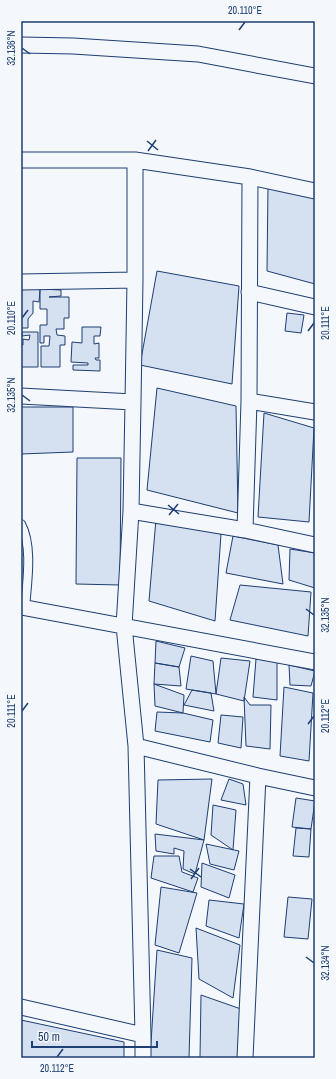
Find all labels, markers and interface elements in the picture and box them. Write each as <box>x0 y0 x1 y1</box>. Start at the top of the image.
text: 20.110°E <box>228 4 262 17</box>
text: 32.136°N <box>5 30 18 66</box>
text: 20.110°E <box>5 301 18 335</box>
text: 20.111°E <box>319 306 332 340</box>
text: 32.135°N <box>5 377 18 413</box>
text: 32.135°N <box>319 597 332 633</box>
text: 20.111°E <box>5 694 18 728</box>
text: 20.112°E <box>319 699 332 733</box>
text: 32.134°N <box>319 945 332 981</box>
scale bar <box>32 1023 157 1049</box>
text: 50 m <box>38 1029 60 1045</box>
text: 20.112°E <box>40 1062 74 1075</box>

